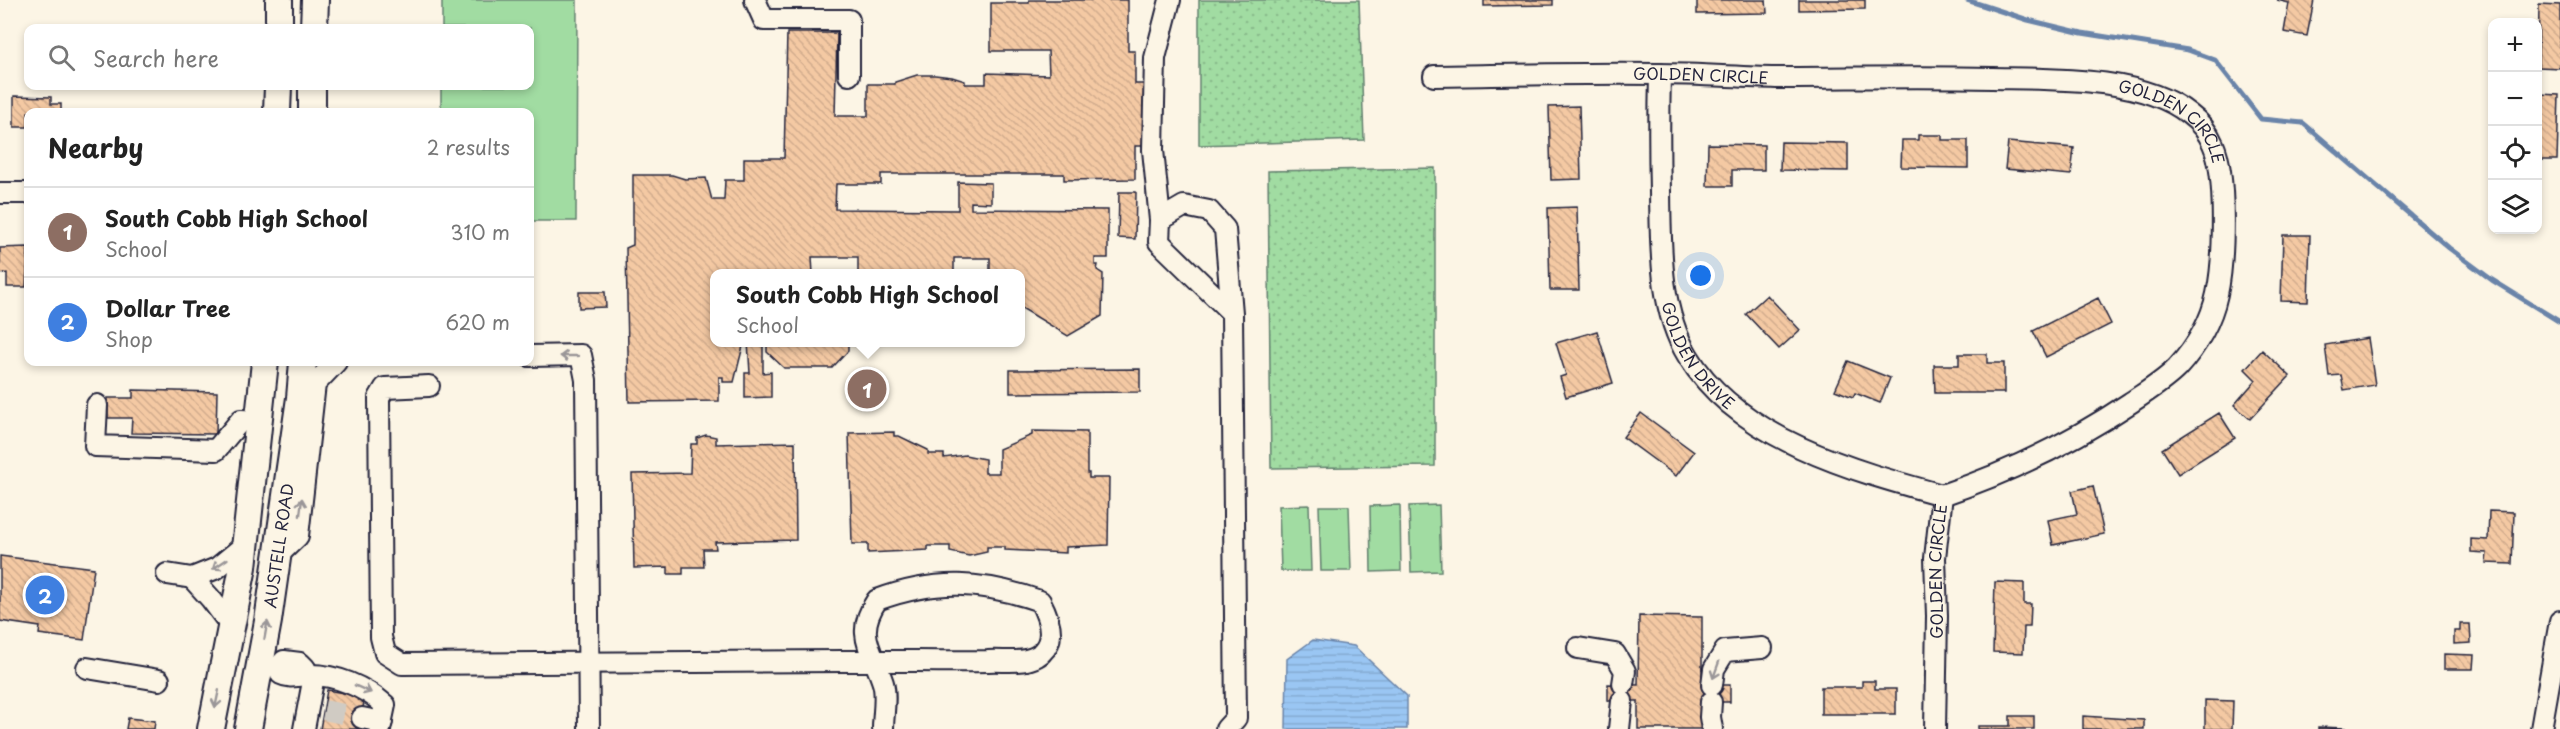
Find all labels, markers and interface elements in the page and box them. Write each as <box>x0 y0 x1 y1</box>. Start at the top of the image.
map controls <box>2488 18 2542 234</box>
button: + <box>2488 18 2542 72</box>
search box <box>24 24 534 90</box>
icon: search <box>45 41 78 74</box>
text: Search here <box>93 41 219 74</box>
street label: GOLDEN CIRCLE <box>1633 61 1769 89</box>
button: − <box>2488 72 2542 126</box>
street label: GOLDEN CIRCLE <box>2117 73 2231 166</box>
button: locate <box>2488 126 2542 180</box>
text: Nearby <box>48 128 143 167</box>
text: 2 results <box>427 132 510 162</box>
button: layers <box>2488 180 2542 234</box>
text: South Cobb High School <box>105 201 368 234</box>
text: 1 <box>63 217 72 247</box>
text: 310 m <box>450 217 510 247</box>
text: School <box>105 234 168 264</box>
your location <box>1686 261 1715 290</box>
popup <box>710 269 1025 347</box>
text: South Cobb High School <box>736 277 999 310</box>
text: Dollar Tree <box>105 291 230 324</box>
street label: GOLDEN DRIVE <box>1657 299 1741 414</box>
text: 2 <box>60 307 75 337</box>
text: 620 m <box>446 307 510 337</box>
text: School <box>736 310 799 340</box>
text: Shop <box>105 324 153 354</box>
one-way arrow <box>559 350 579 361</box>
pin: 1 <box>848 366 886 412</box>
street label: AUSTELL ROAD <box>257 482 299 609</box>
one-way arrow <box>296 497 307 517</box>
street label: GOLDEN CIRCLE <box>1922 502 1952 639</box>
one-way arrow <box>212 558 229 570</box>
pin: 2 <box>26 572 64 618</box>
one-way arrow <box>261 621 272 641</box>
one-way arrow <box>1709 660 1720 678</box>
one-way arrow <box>354 684 372 696</box>
one-way arrow <box>211 688 222 708</box>

